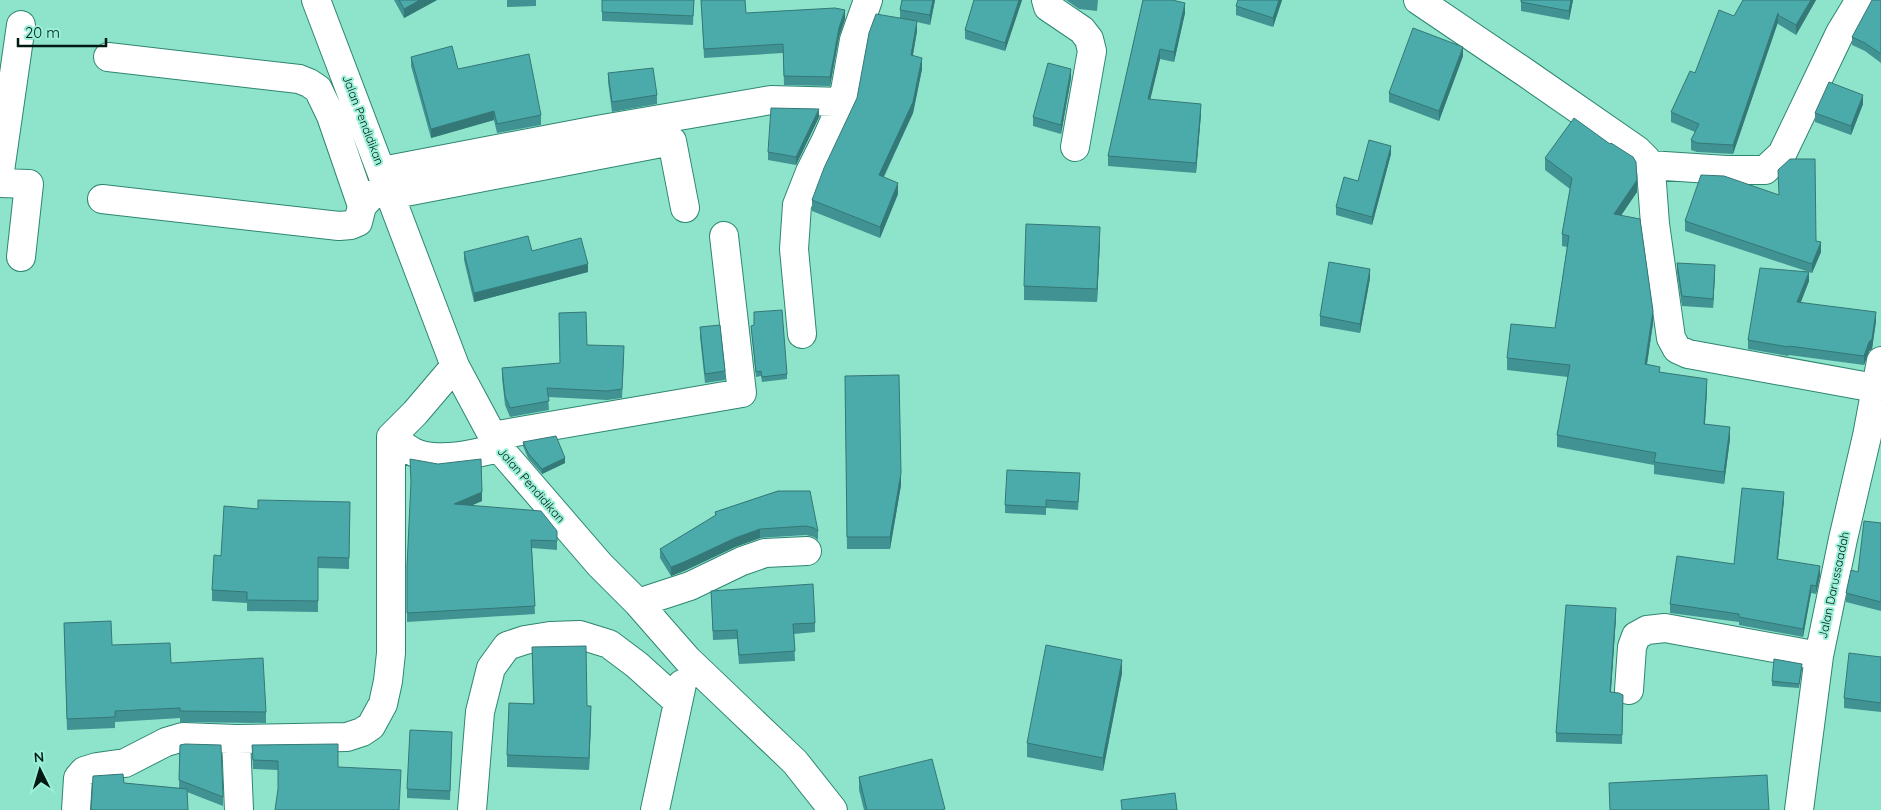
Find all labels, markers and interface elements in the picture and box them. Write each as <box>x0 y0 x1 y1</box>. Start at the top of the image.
scale bar <box>18 15 105 47</box>
text: 20 m <box>25 23 60 42</box>
street label: Jalan Pendidikan <box>339 73 388 167</box>
street label: Jalan Pendidikan <box>494 444 568 526</box>
street label: Jalan Darussaadah <box>1815 530 1852 640</box>
north arrow <box>15 745 65 795</box>
text: N <box>33 748 45 766</box>

